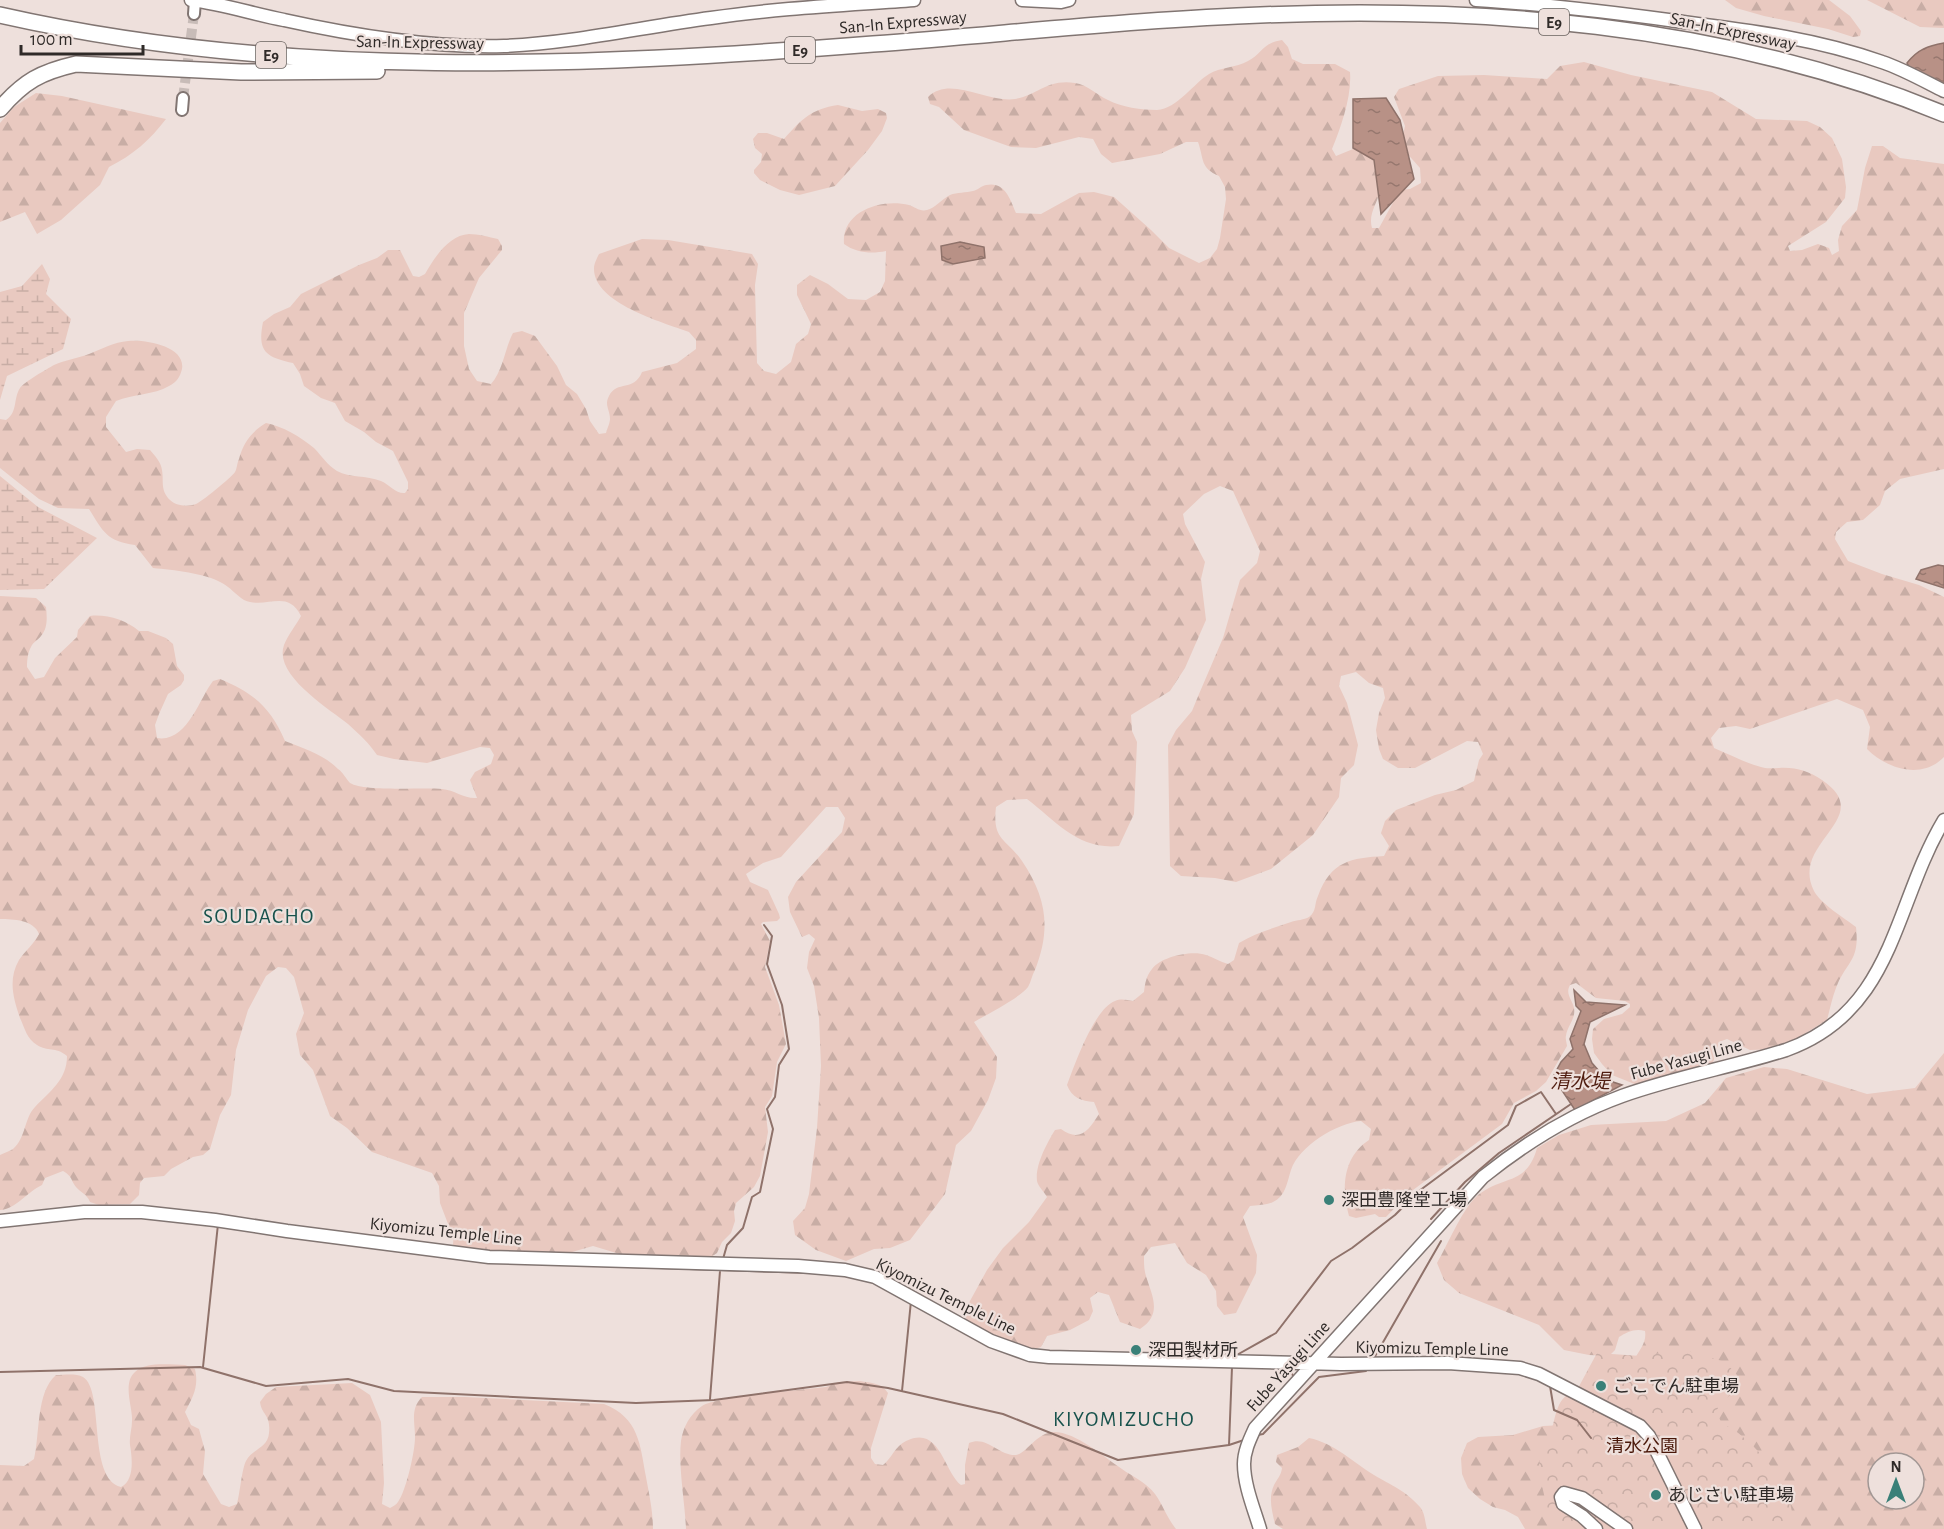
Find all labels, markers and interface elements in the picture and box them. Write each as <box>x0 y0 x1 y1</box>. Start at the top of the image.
street label: San-In Expressway <box>839 8 968 38</box>
road number: E9 <box>1539 9 1569 35</box>
street label: San-In Expressway <box>1668 10 1798 54</box>
scale bar <box>21 18 142 56</box>
text: 100 m <box>30 31 73 49</box>
street label: San-In Expressway <box>356 33 484 53</box>
road number: E9 <box>785 37 815 63</box>
road number: E9 <box>256 42 286 68</box>
district label: SOUDACHO <box>203 906 315 927</box>
street label: Fube Yasugi Line <box>1629 1036 1744 1084</box>
water label: 清水堤 <box>1550 1071 1612 1092</box>
place label: 深田豊隆堂工場 <box>1341 1191 1467 1210</box>
marker: 深田豊隆堂工場 <box>1322 1193 1336 1207</box>
street label: Kiyomizu Temple Line <box>369 1215 523 1249</box>
street label: Kiyomizu Temple Line <box>873 1255 1018 1339</box>
street label: Fube Yasugi Line <box>1244 1318 1334 1415</box>
street label: Kiyomizu Temple Line <box>1355 1339 1509 1359</box>
place label: 深田製材所 <box>1148 1340 1238 1360</box>
marker: 深田製材所 <box>1129 1343 1143 1357</box>
place label: ごこでん駐車場 <box>1613 1376 1739 1396</box>
marker: ごこでん駐車場 <box>1594 1379 1608 1393</box>
district label: KIYOMIZUCHO <box>1053 1409 1195 1430</box>
park label: 清水公園 <box>1606 1437 1678 1456</box>
north arrow <box>1866 1451 1926 1511</box>
text: N <box>1890 1459 1902 1475</box>
place label: あじさい駐車場 <box>1668 1486 1794 1505</box>
marker: あじさい駐車場 <box>1649 1488 1663 1502</box>

